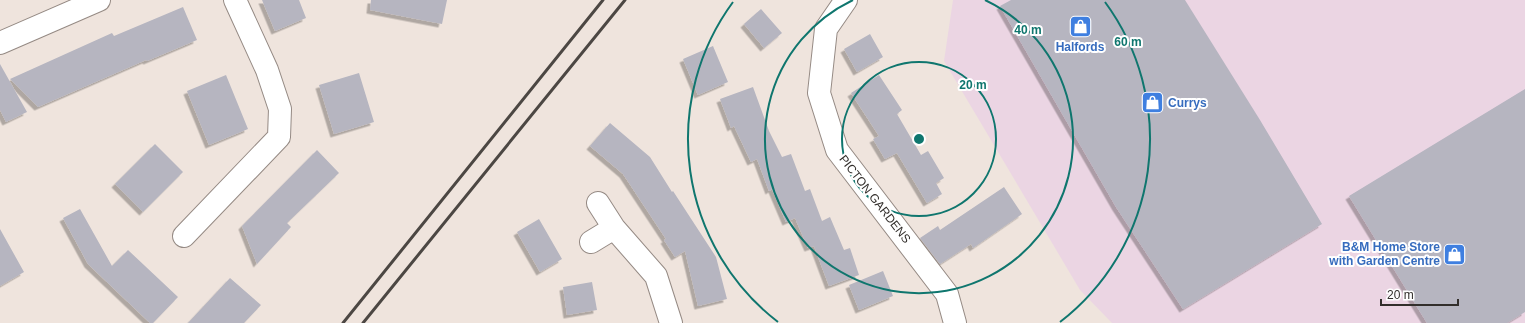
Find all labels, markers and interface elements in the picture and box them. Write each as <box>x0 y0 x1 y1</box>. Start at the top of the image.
shop icon: Halfords <box>1067 13 1093 39</box>
text: 40 m <box>1014 23 1042 37</box>
text: 60 m <box>1114 35 1142 49</box>
place label: Halfords <box>1056 40 1105 54</box>
text: 20 m <box>959 78 987 92</box>
shop icon: Currys <box>1140 90 1166 116</box>
place label: Currys <box>1168 96 1207 110</box>
centre of rings <box>912 132 926 146</box>
street label: PICTON GARDENS <box>836 152 914 246</box>
place label: B&M Home Store with Garden Centre <box>1328 240 1440 268</box>
shop icon: B&M Home Store with Garden Centre <box>1442 241 1468 267</box>
scale bar <box>1381 281 1458 307</box>
text: 20 m <box>1387 288 1414 302</box>

